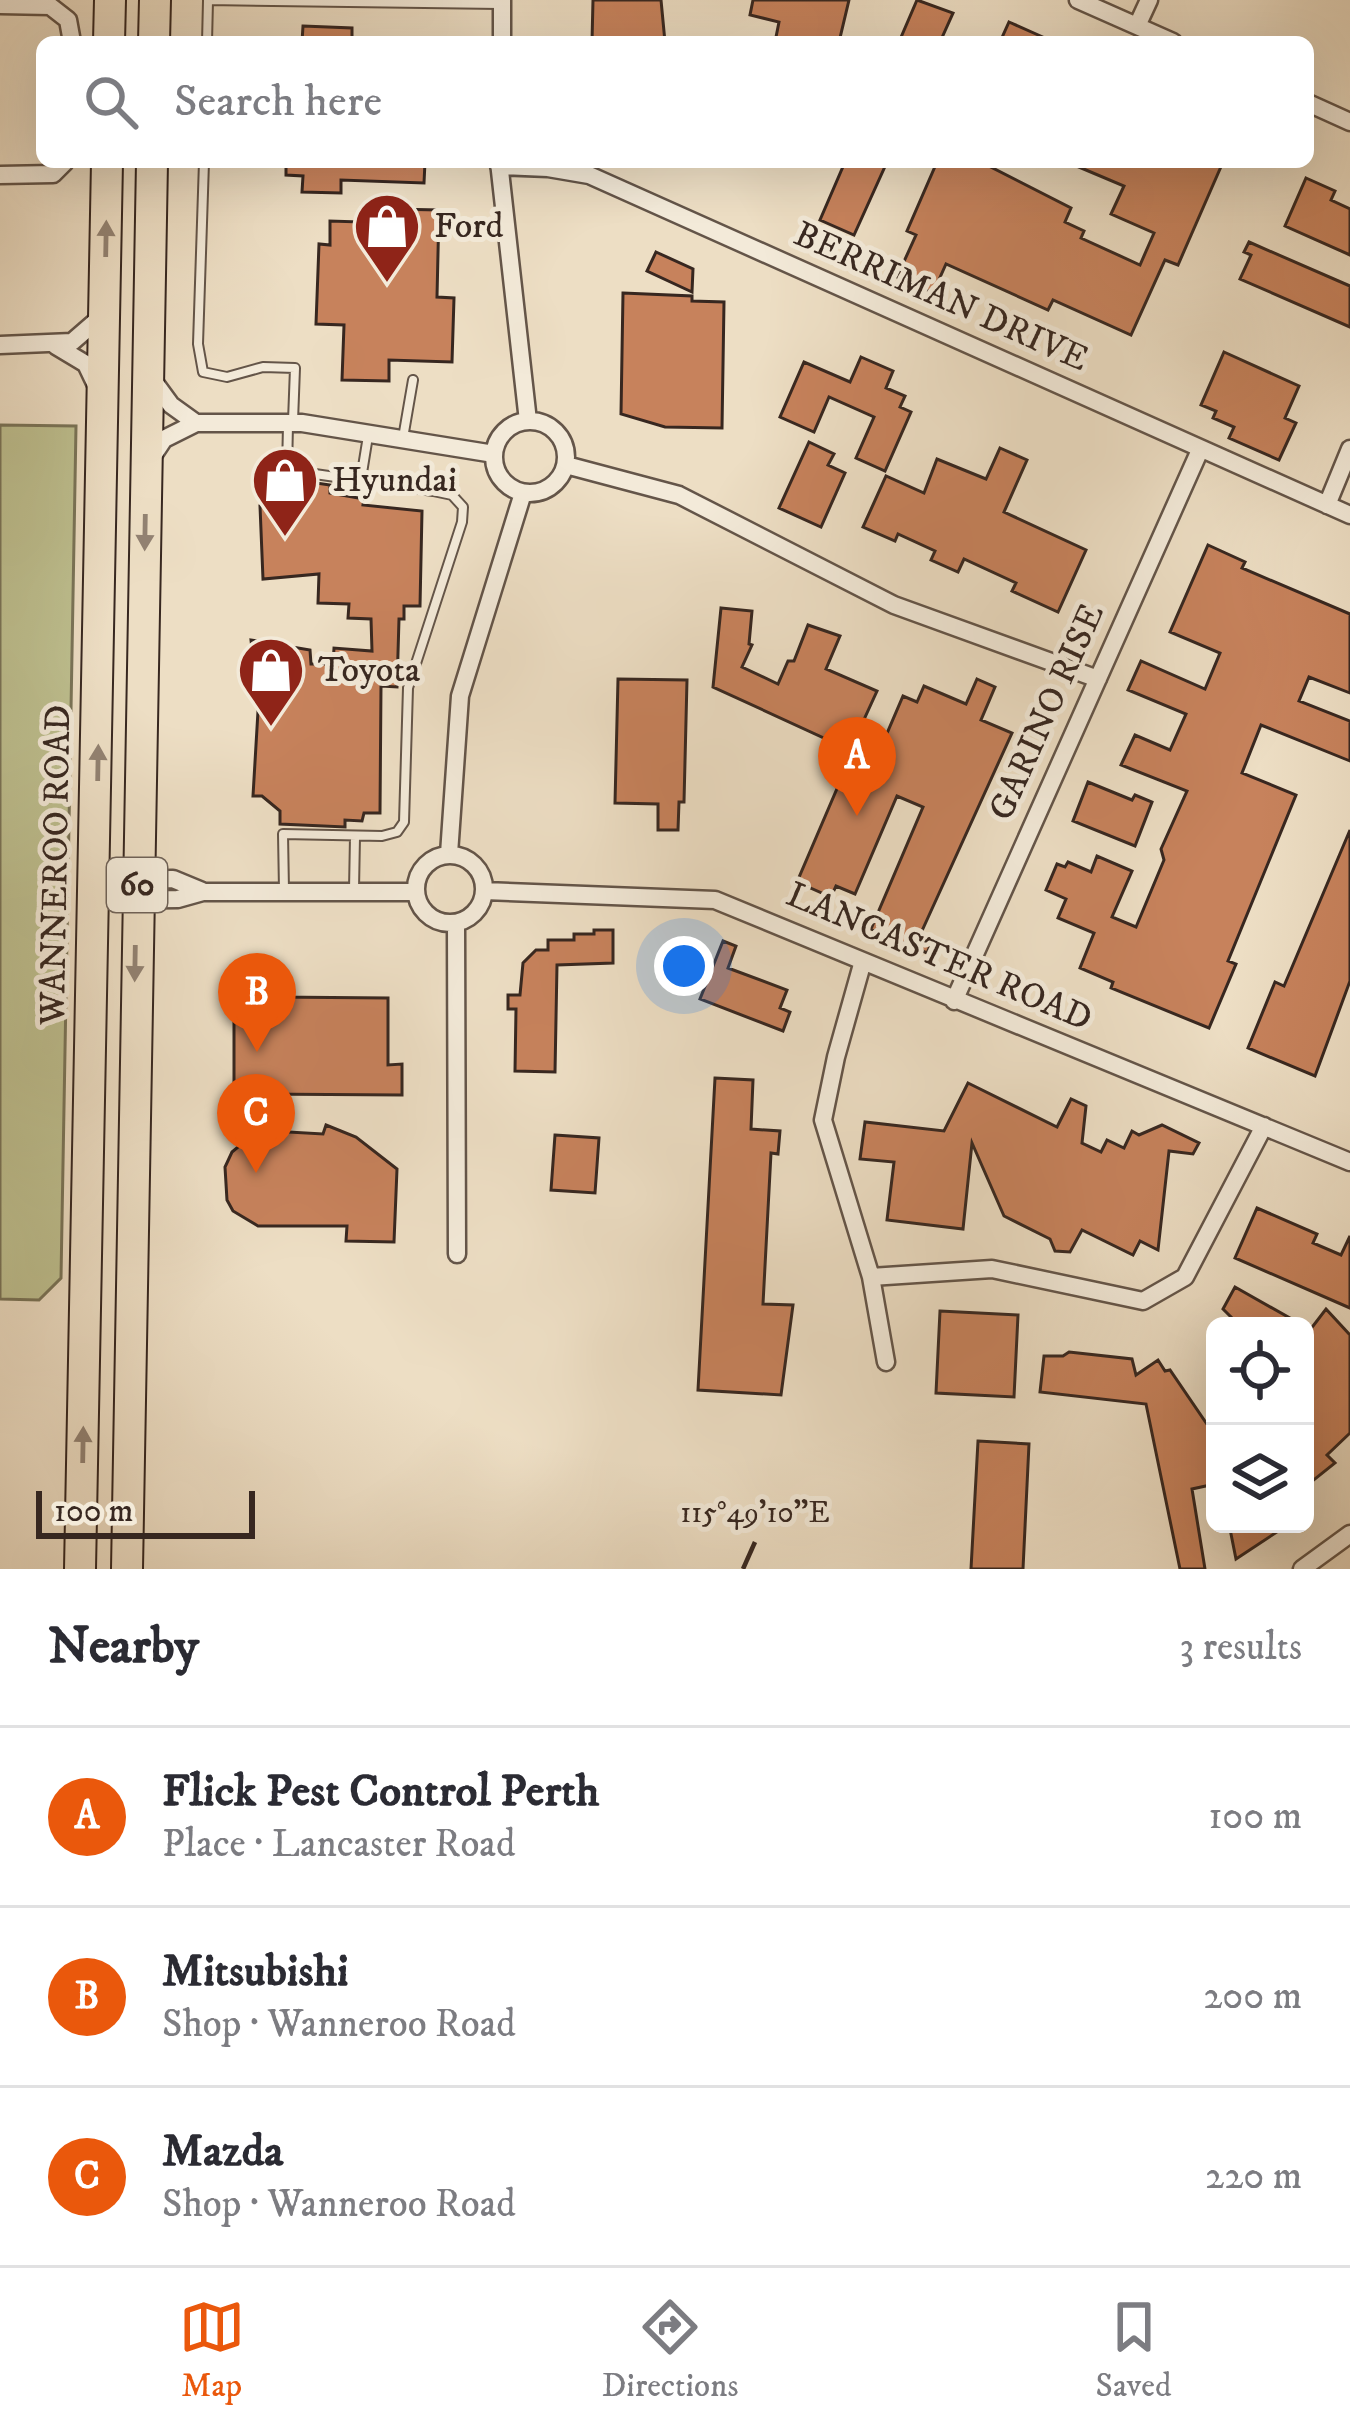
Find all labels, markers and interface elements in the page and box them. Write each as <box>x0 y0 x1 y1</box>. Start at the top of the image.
search box <box>36 36 1314 168</box>
icon: search <box>78 69 144 135</box>
text: Search here <box>174 74 382 130</box>
shop icon: Ford <box>352 191 422 285</box>
place label: Ford <box>434 204 504 249</box>
street label: BERRIMAN DRIVE <box>787 212 1095 382</box>
one-way arrow <box>96 219 115 257</box>
shop icon: Hyundai <box>250 445 320 539</box>
place label: Hyundai <box>332 458 457 503</box>
one-way arrow <box>136 514 155 552</box>
street label: GARINO RISE <box>979 597 1115 827</box>
shop icon: Toyota <box>236 635 306 729</box>
place label: Toyota <box>318 648 421 693</box>
street label: WANNEROO ROAD <box>31 704 81 1027</box>
pin: A <box>818 717 896 816</box>
one-way arrow <box>88 743 107 781</box>
road number: 60 <box>107 858 167 912</box>
street label: LANCASTER ROAD <box>780 872 1098 1042</box>
your location <box>654 936 714 996</box>
one-way arrow <box>126 945 145 983</box>
pin: B <box>218 953 296 1052</box>
pin: C <box>217 1074 295 1173</box>
map controls <box>1206 1317 1314 1533</box>
button: locate <box>1206 1317 1314 1425</box>
one-way arrow <box>73 1425 92 1463</box>
button: layers <box>1206 1425 1314 1533</box>
scale bar <box>36 1485 255 1538</box>
text: 100 m <box>54 1491 133 1532</box>
text: 115°49'10"E <box>680 1495 830 1532</box>
text: Nearby <box>48 1615 199 1679</box>
text: 3 results <box>1179 1623 1302 1672</box>
text: Flick Pest Control Perth <box>162 1764 599 1820</box>
text: A <box>75 1792 99 1841</box>
text: 100 m <box>1208 1792 1302 1841</box>
text: Place · Lancaster Road <box>162 1820 515 1869</box>
text: Mitsubishi <box>162 1944 349 2000</box>
text: B <box>75 1972 99 2021</box>
text: 200 m <box>1203 1972 1302 2021</box>
text: Shop · Wanneroo Road <box>162 2000 516 2049</box>
text: Mazda <box>162 2124 283 2180</box>
text: C <box>74 2152 100 2201</box>
text: 220 m <box>1205 2152 1302 2201</box>
text: Shop · Wanneroo Road <box>162 2180 516 2229</box>
tab: Map <box>179 2294 245 2407</box>
tab: Directions <box>602 2294 738 2407</box>
tab: Saved <box>1096 2294 1171 2407</box>

